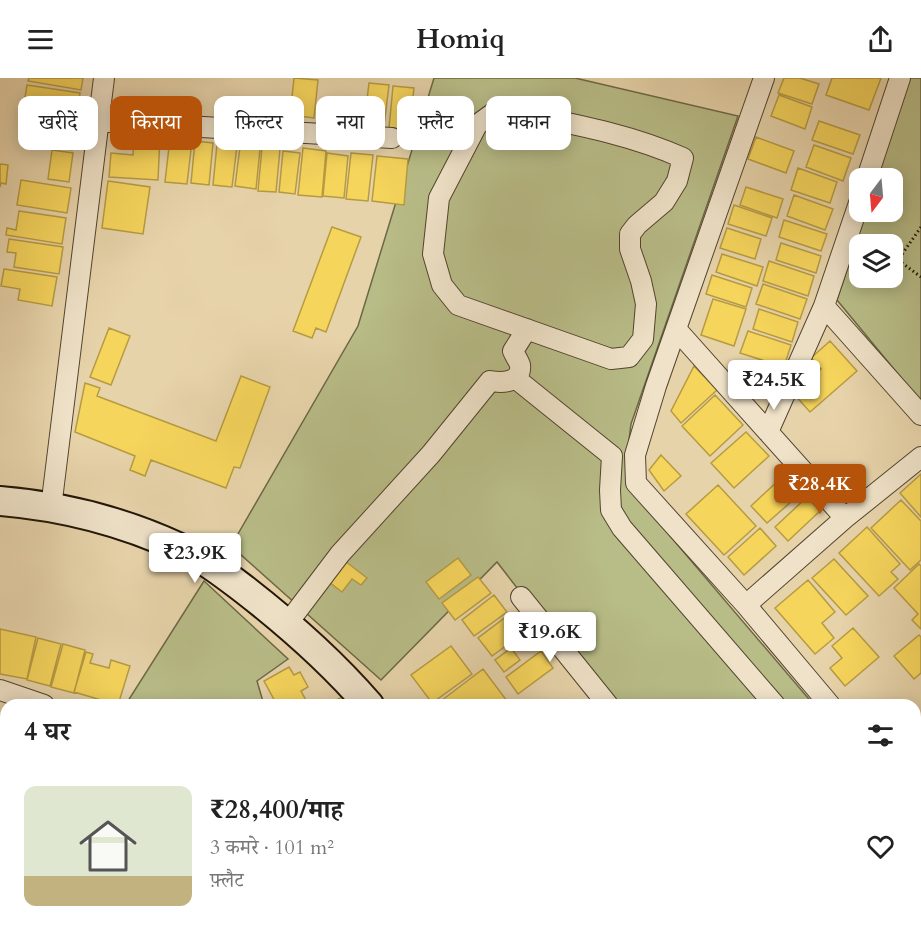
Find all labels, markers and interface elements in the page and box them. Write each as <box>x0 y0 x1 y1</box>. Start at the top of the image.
text: Homiq <box>416 21 505 58</box>
icon: menu <box>24 23 57 56</box>
icon: share <box>864 23 897 56</box>
chip: खरीदें <box>18 96 98 150</box>
chip: किराया <box>110 96 202 150</box>
chip: फ़िल्टर <box>214 96 304 150</box>
chip: नया <box>316 96 385 150</box>
chip: फ़्लैट <box>397 96 474 150</box>
chip: मकान <box>486 96 571 150</box>
north arrow <box>849 168 903 222</box>
map controls <box>849 168 903 288</box>
button: layers <box>849 234 903 288</box>
pin: ₹24.5K <box>725 360 823 411</box>
text: ₹24.5K <box>742 366 806 393</box>
pin: ₹28.4K <box>771 464 869 515</box>
text: ₹28.4K <box>788 470 852 497</box>
pin: ₹23.9K <box>146 533 244 584</box>
text: ₹23.9K <box>163 539 227 566</box>
pin: ₹19.6K <box>501 612 599 663</box>
text: ₹19.6K <box>518 618 582 645</box>
text: 4 घर <box>24 714 70 749</box>
icon: filters <box>864 719 897 752</box>
text: ₹28,400/माह <box>210 792 343 827</box>
icon: home <box>72 810 144 882</box>
icon: heart <box>864 830 897 863</box>
text: 3 कमरे · 101 m² <box>210 834 334 861</box>
text: फ़्लैट <box>210 867 243 894</box>

